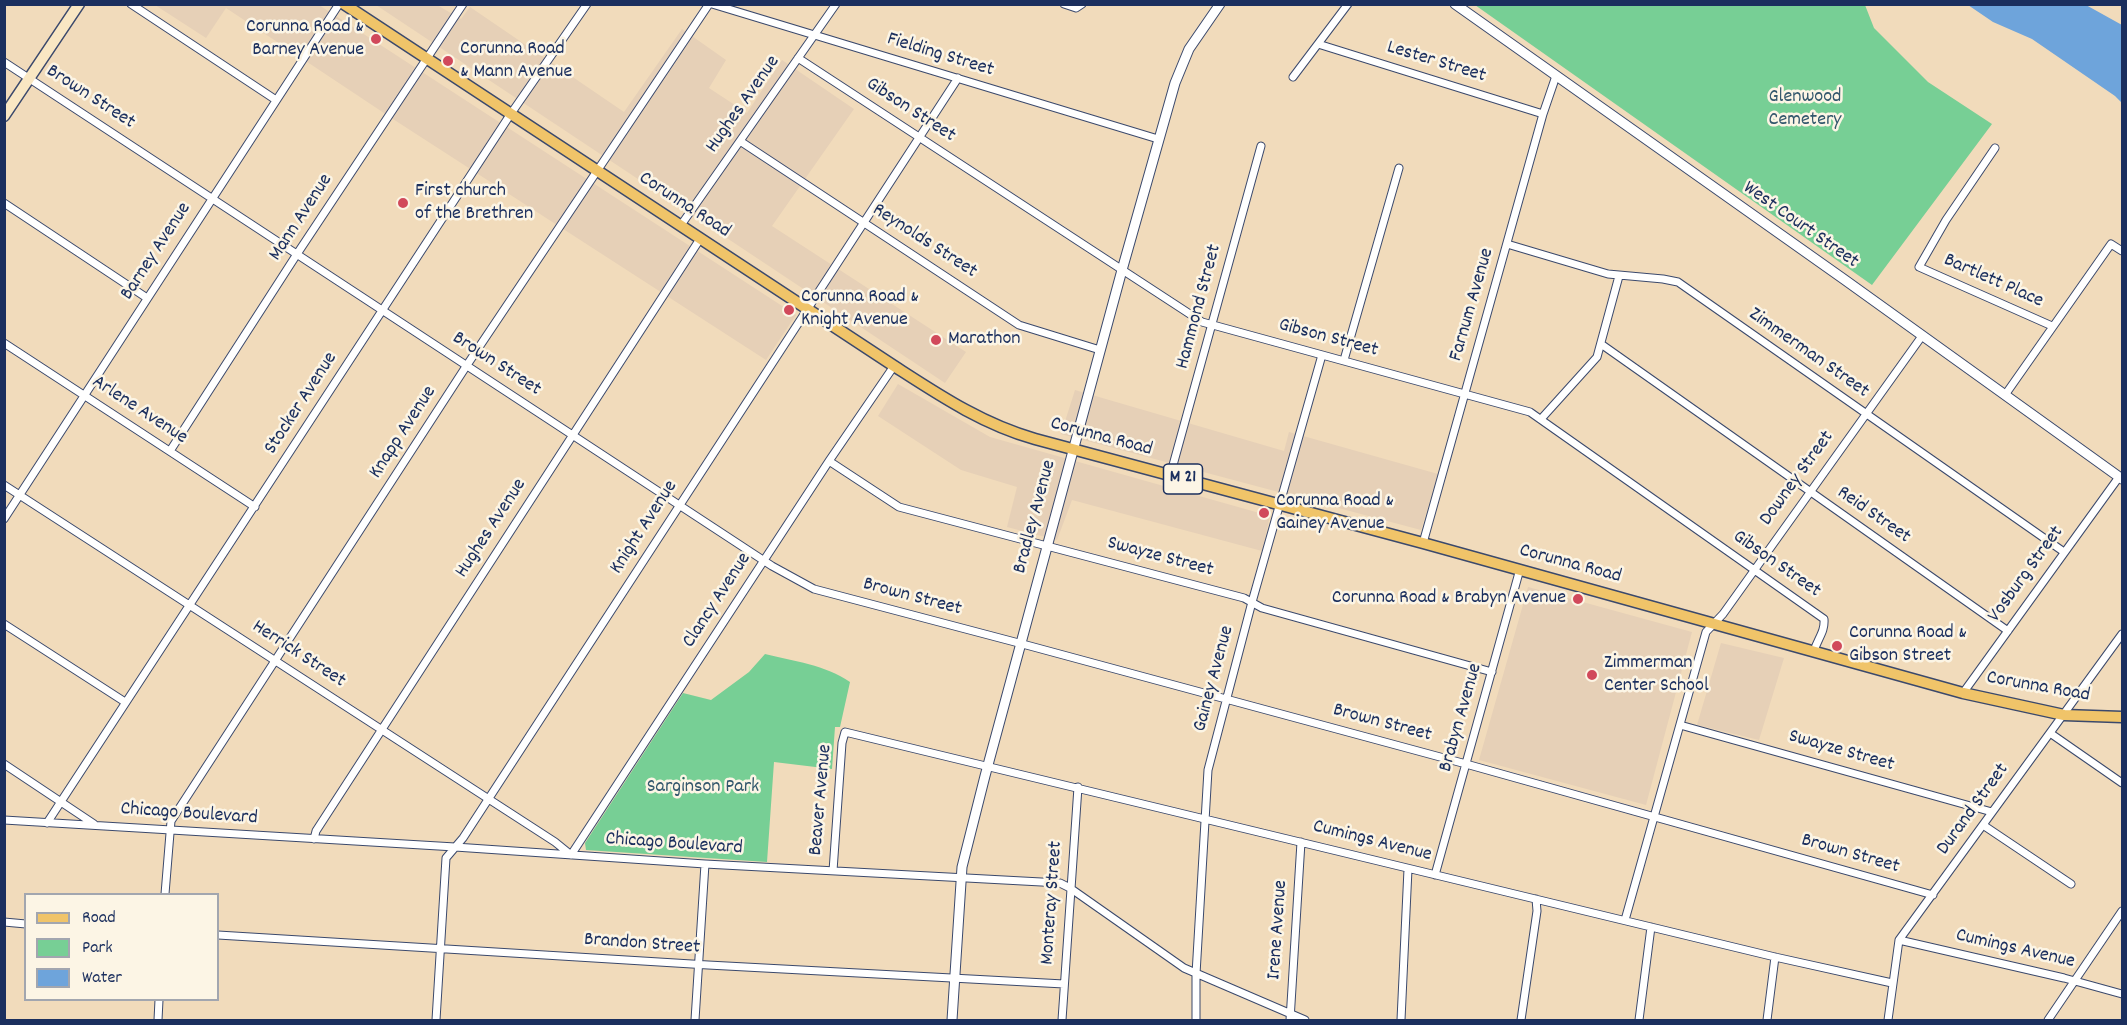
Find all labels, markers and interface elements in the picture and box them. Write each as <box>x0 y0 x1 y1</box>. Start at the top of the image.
place label: Corunna Road & Barney Avenue <box>246 16 364 63</box>
street label: Fielding Street <box>884 28 996 84</box>
marker: Corunna Road & Barney Avenue <box>369 32 383 46</box>
street label: Lester Street <box>1384 37 1488 89</box>
place label: Corunna Road & Mann Avenue <box>460 38 572 85</box>
street label: Hughes Avenue <box>702 52 786 158</box>
marker: Corunna Road & Mann Avenue <box>441 54 455 68</box>
street label: Brown Street <box>41 60 139 136</box>
street label: Gibson Street <box>861 73 959 149</box>
park label: Glenwood Cemetery <box>1769 86 1841 133</box>
street label: Corunna Road <box>634 167 734 245</box>
street label: Mann Avenue <box>265 170 339 266</box>
street label: West Court Street <box>1737 177 1863 275</box>
place label: First church of the Brethren <box>415 180 533 227</box>
marker: First church of the Brethren <box>396 196 410 210</box>
street label: Barney Avenue <box>117 199 197 305</box>
street label: Reynolds Street <box>867 199 981 285</box>
street label: Hammond Street <box>1172 242 1228 372</box>
street label: Farnum Avenue <box>1445 246 1501 364</box>
street label: Bartlett Place <box>1939 249 2047 315</box>
place label: Corunna Road & Knight Avenue <box>801 286 919 333</box>
marker: Corunna Road & Knight Avenue <box>782 303 796 317</box>
street label: Zimmerman Street <box>1743 304 1873 404</box>
street label: Gibson Street <box>1276 314 1380 364</box>
street label: Brown Street <box>447 327 545 403</box>
place label: Marathon <box>948 328 1021 352</box>
marker: Marathon <box>929 333 943 347</box>
street label: Stocker Avenue <box>260 348 344 460</box>
street label: Arlene Avenue <box>87 371 191 451</box>
street label: Knapp Avenue <box>365 382 443 484</box>
street label: Corunna Road <box>1047 413 1155 463</box>
street label: Downey Street <box>1756 427 1840 531</box>
street label: Bradley Avenue <box>1009 458 1063 576</box>
road number: M 21 <box>1164 464 1202 494</box>
street label: Hughes Avenue <box>451 475 533 583</box>
street label: Knight Avenue <box>606 477 684 579</box>
street label: Reid Street <box>1831 482 1915 550</box>
place label: Corunna Road & Gainey Avenue <box>1276 490 1394 537</box>
marker: Corunna Road & Gainey Avenue <box>1257 506 1271 520</box>
street label: Vosburg Street <box>1984 522 2070 628</box>
street label: Gibson Street <box>1727 526 1825 604</box>
street label: Swayze Street <box>1104 532 1216 584</box>
street label: Corunna Road <box>1516 540 1624 590</box>
street label: Clancy Avenue <box>678 549 758 653</box>
street label: Brown Street <box>860 573 964 623</box>
place label: Corunna Road & Brabyn Avenue <box>1332 587 1566 611</box>
marker: Corunna Road & Brabyn Avenue <box>1571 592 1585 606</box>
street label: Herrick Street <box>247 616 349 694</box>
place label: Corunna Road & Gibson Street <box>1849 622 1967 669</box>
street label: Gainey Avenue <box>1189 623 1241 735</box>
marker: Corunna Road & Gibson Street <box>1830 639 1844 653</box>
place label: Zimmerman Center School <box>1604 652 1709 699</box>
street label: Brabyn Avenue <box>1435 661 1489 775</box>
street label: Corunna Road <box>1984 667 2092 709</box>
marker: Zimmerman Center School <box>1585 668 1599 682</box>
street label: Brown Street <box>1330 699 1434 749</box>
street label: Swayze Street <box>1785 725 1897 779</box>
street label: Beaver Avenue <box>805 743 839 857</box>
street label: Durand Street <box>1933 759 2015 861</box>
park label: Sarginson Park <box>647 776 759 800</box>
street label: Chicago Boulevard <box>120 798 258 832</box>
street label: Cumings Avenue <box>1310 816 1434 868</box>
street label: Chicago Boulevard <box>605 828 743 862</box>
street label: Brown Street <box>1798 830 1902 880</box>
street label: Monteray Street <box>1037 840 1069 966</box>
street label: Irene Avenue <box>1264 879 1294 981</box>
legend <box>24 893 219 1001</box>
text: Road <box>82 906 116 931</box>
street label: Cumings Avenue <box>1953 925 2077 975</box>
street label: Brandon Street <box>583 929 701 961</box>
text: Park <box>82 936 113 961</box>
text: Water <box>82 966 122 991</box>

